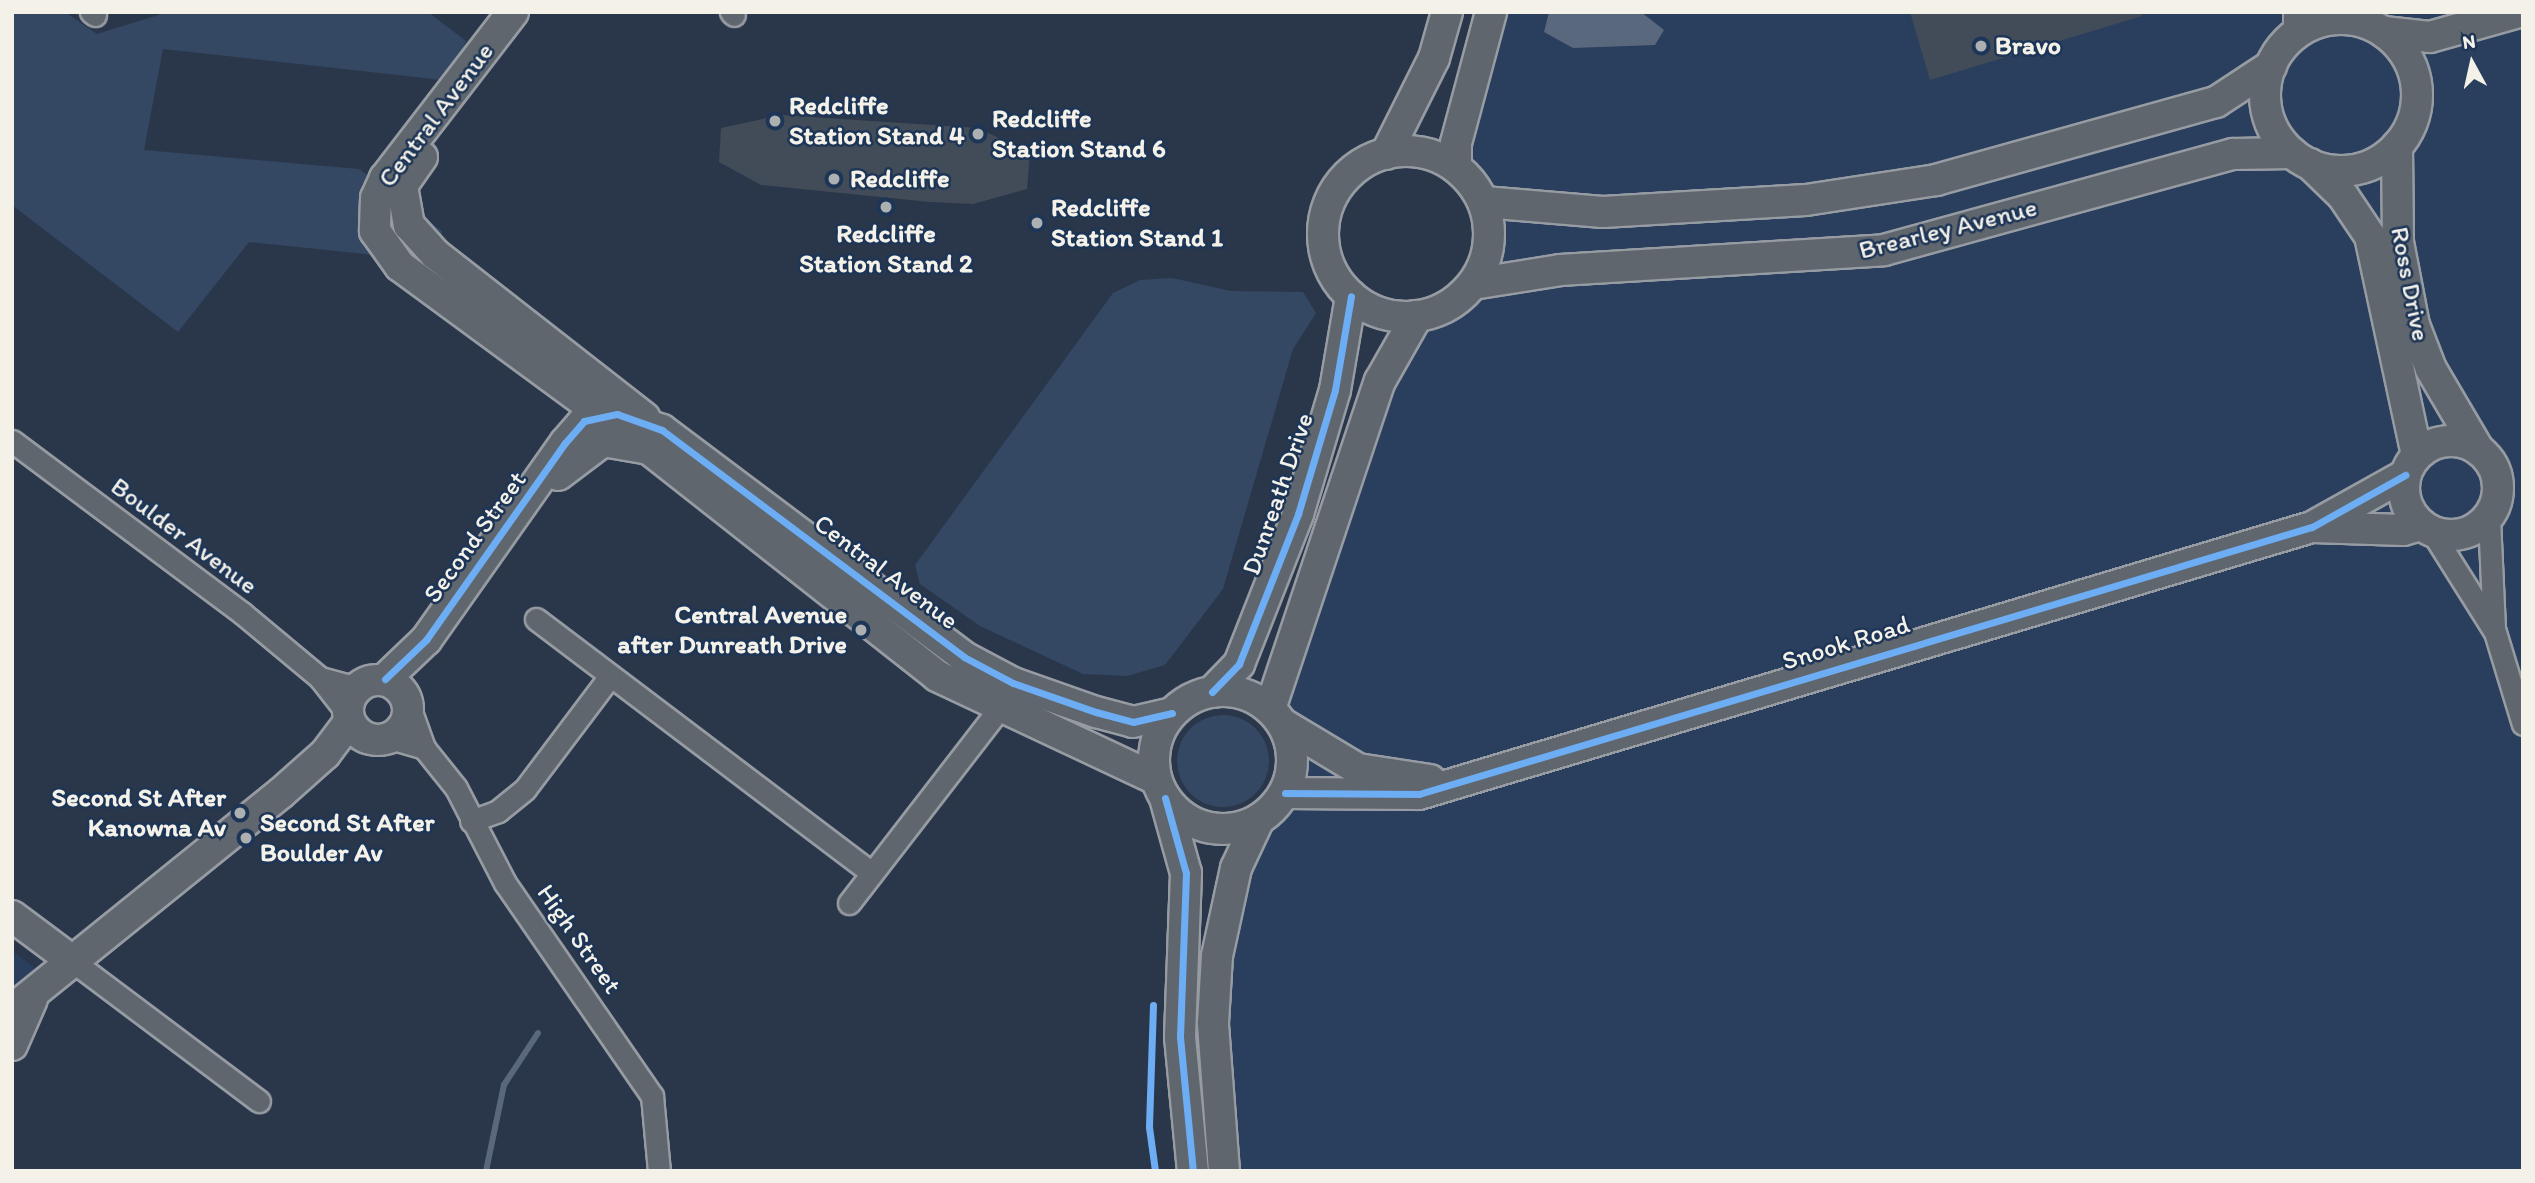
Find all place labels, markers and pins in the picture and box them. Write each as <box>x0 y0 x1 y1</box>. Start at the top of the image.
place label: Bravo <box>1995 30 2061 62</box>
marker: Bravo <box>1973 38 1989 54</box>
place label: Redcliffe Station Stand 4 <box>789 90 965 152</box>
place label: Redcliffe Station Stand 6 <box>992 103 1166 164</box>
marker: Redcliffe Station Stand 4 <box>767 113 783 129</box>
marker: Redcliffe Station Stand 6 <box>970 126 986 142</box>
place label: Redcliffe <box>850 163 950 195</box>
marker: Redcliffe <box>824 169 844 189</box>
place label: Redcliffe Station Stand 1 <box>1051 192 1223 254</box>
marker: Redcliffe Station Stand 2 <box>878 199 894 215</box>
marker: Redcliffe Station Stand 1 <box>1029 215 1045 231</box>
place label: Redcliffe Station Stand 2 <box>799 218 973 280</box>
place label: Central Avenue after Dunreath Drive <box>616 599 847 660</box>
marker: Central Avenue after Dunreath Drive <box>853 622 869 638</box>
place label: Second St After Kanowna Av <box>51 782 226 844</box>
marker: Second St After Kanowna Av <box>232 805 248 821</box>
place label: Second St After Boulder Av <box>260 807 435 868</box>
marker: Second St After Boulder Av <box>238 830 254 846</box>

